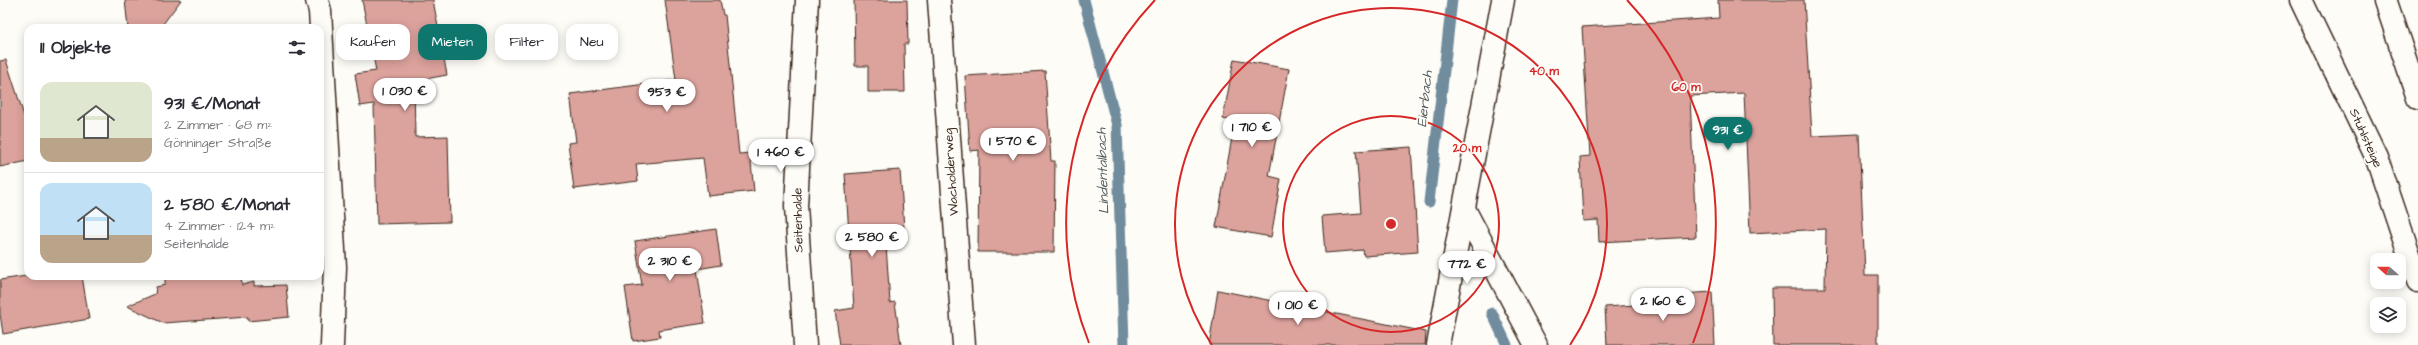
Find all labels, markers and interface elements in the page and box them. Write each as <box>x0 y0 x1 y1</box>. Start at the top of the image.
chip: Kaufen <box>336 24 410 60</box>
chip: Mieten <box>418 24 487 60</box>
chip: Filter <box>495 24 558 60</box>
chip: Neu <box>566 24 618 60</box>
text: 11 Objekte <box>40 36 111 60</box>
icon: filters <box>286 37 308 59</box>
text: 40 m <box>1529 63 1560 80</box>
water label: Eierbach <box>1412 69 1438 128</box>
pin: 1 030 € <box>368 78 442 112</box>
pin: 953 € <box>639 79 695 113</box>
text: 60 m <box>1671 79 1701 96</box>
text: 1 030 € <box>382 82 428 100</box>
text: 953 € <box>648 83 686 101</box>
text: 931 €/Monat <box>164 92 260 116</box>
icon: home <box>72 98 120 146</box>
street label: Stuhlsteige <box>2344 105 2387 171</box>
pin: 1 710 € <box>1215 114 1289 148</box>
text: 2 Zimmer · 68 m² <box>164 116 272 134</box>
pin: 931 € <box>1700 117 1756 151</box>
text: 1 710 € <box>1232 118 1272 136</box>
text: 931 € <box>1712 121 1744 139</box>
water label: Lindentalbach <box>1091 126 1115 214</box>
street label: Wacholderweg <box>939 127 964 217</box>
pin: 1 570 € <box>976 128 1050 162</box>
text: 1 570 € <box>989 132 1037 150</box>
text: Gönninger Straße <box>164 134 272 152</box>
pin: 1 460 € <box>744 139 818 173</box>
text: 20 m <box>1452 140 1482 157</box>
text: 1 460 € <box>757 143 805 161</box>
street label: Seitenhalde <box>788 187 808 253</box>
text: 2 580 €/Monat <box>164 193 290 217</box>
icon: home <box>72 199 120 247</box>
text: 4 Zimmer · 124 m² <box>164 217 275 235</box>
centre of rings <box>1384 217 1398 231</box>
pin: 2 580 € <box>835 224 909 258</box>
text: 2 580 € <box>845 228 899 246</box>
text: Seitenhalde <box>164 235 229 253</box>
pin: 2 310 € <box>633 248 707 282</box>
pin: 772 € <box>1439 251 1495 285</box>
text: 2 310 € <box>648 252 692 270</box>
north arrow <box>2370 253 2406 289</box>
map controls <box>2370 253 2406 333</box>
text: 772 € <box>1448 255 1486 273</box>
pin: 2 160 € <box>1626 288 1700 322</box>
pin: 1 010 € <box>1261 292 1335 326</box>
text: 2 160 € <box>1640 292 1686 310</box>
text: 1 010 € <box>1278 296 1318 314</box>
button: layers <box>2370 297 2406 333</box>

